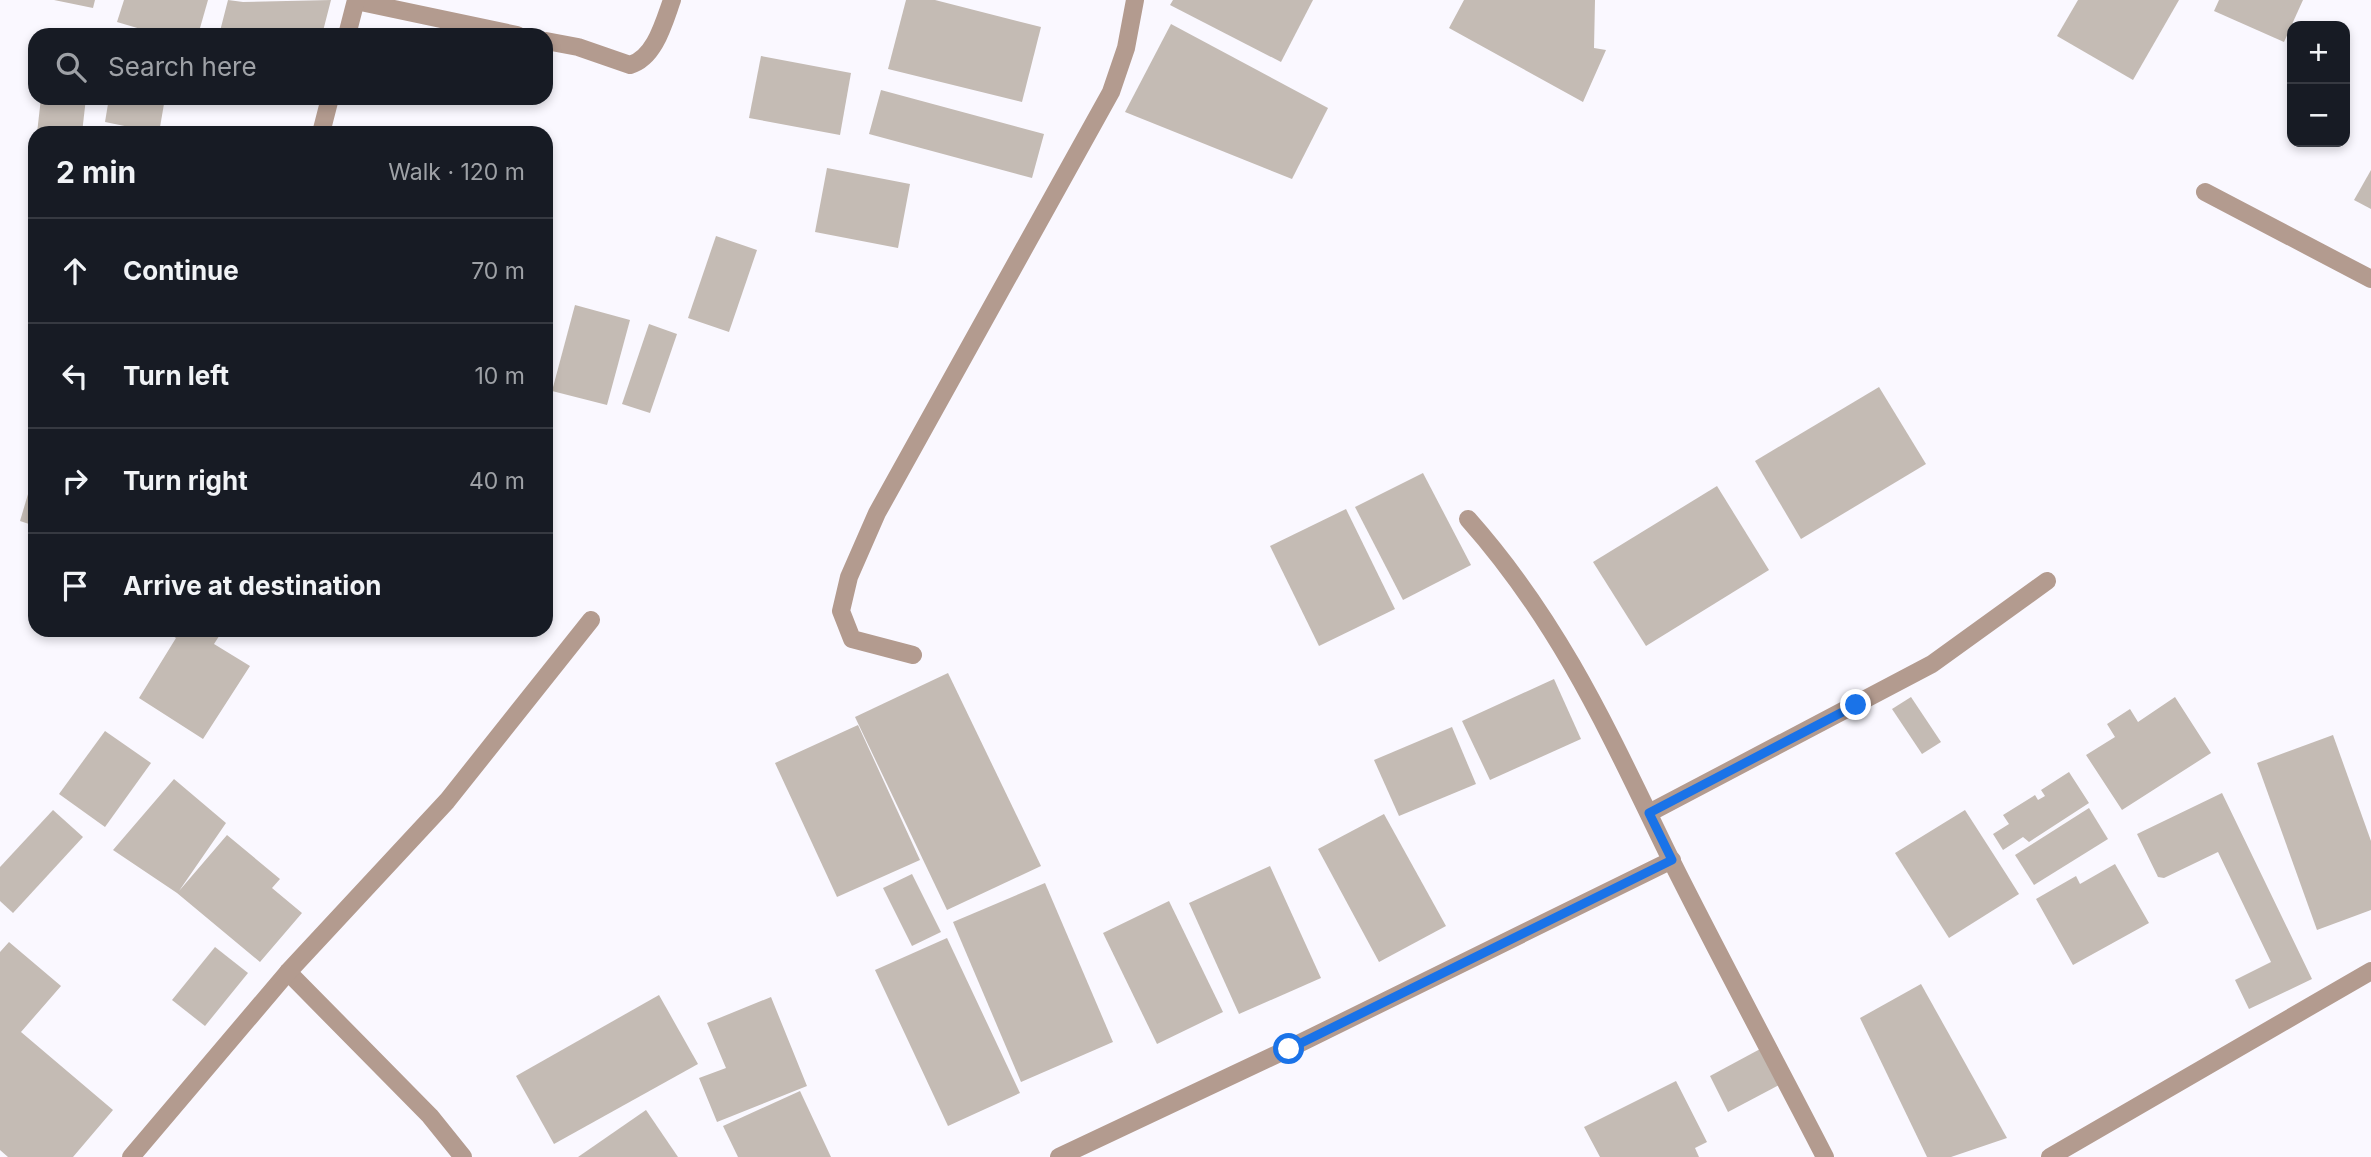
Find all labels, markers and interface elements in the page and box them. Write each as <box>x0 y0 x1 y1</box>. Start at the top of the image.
map controls <box>2287 21 2350 147</box>
button: + <box>2287 21 2350 84</box>
search box <box>28 28 553 105</box>
icon: search <box>52 48 90 86</box>
text: Search here <box>108 51 257 82</box>
button: − <box>2287 84 2350 147</box>
text: 2 min <box>56 154 136 190</box>
text: Walk · 120 m <box>388 158 525 186</box>
icon: ahead <box>56 252 94 290</box>
text: Continue <box>123 255 239 286</box>
text: 70 m <box>471 257 525 285</box>
icon: left <box>56 357 94 395</box>
text: Turn left <box>123 360 229 391</box>
text: 10 m <box>475 362 525 390</box>
icon: right <box>56 462 94 500</box>
text: Turn right <box>123 465 248 496</box>
text: 40 m <box>469 467 525 495</box>
icon: arrive <box>56 567 94 605</box>
text: Arrive at destination <box>123 570 382 601</box>
route end <box>1840 689 1871 720</box>
route start <box>1273 1033 1304 1064</box>

